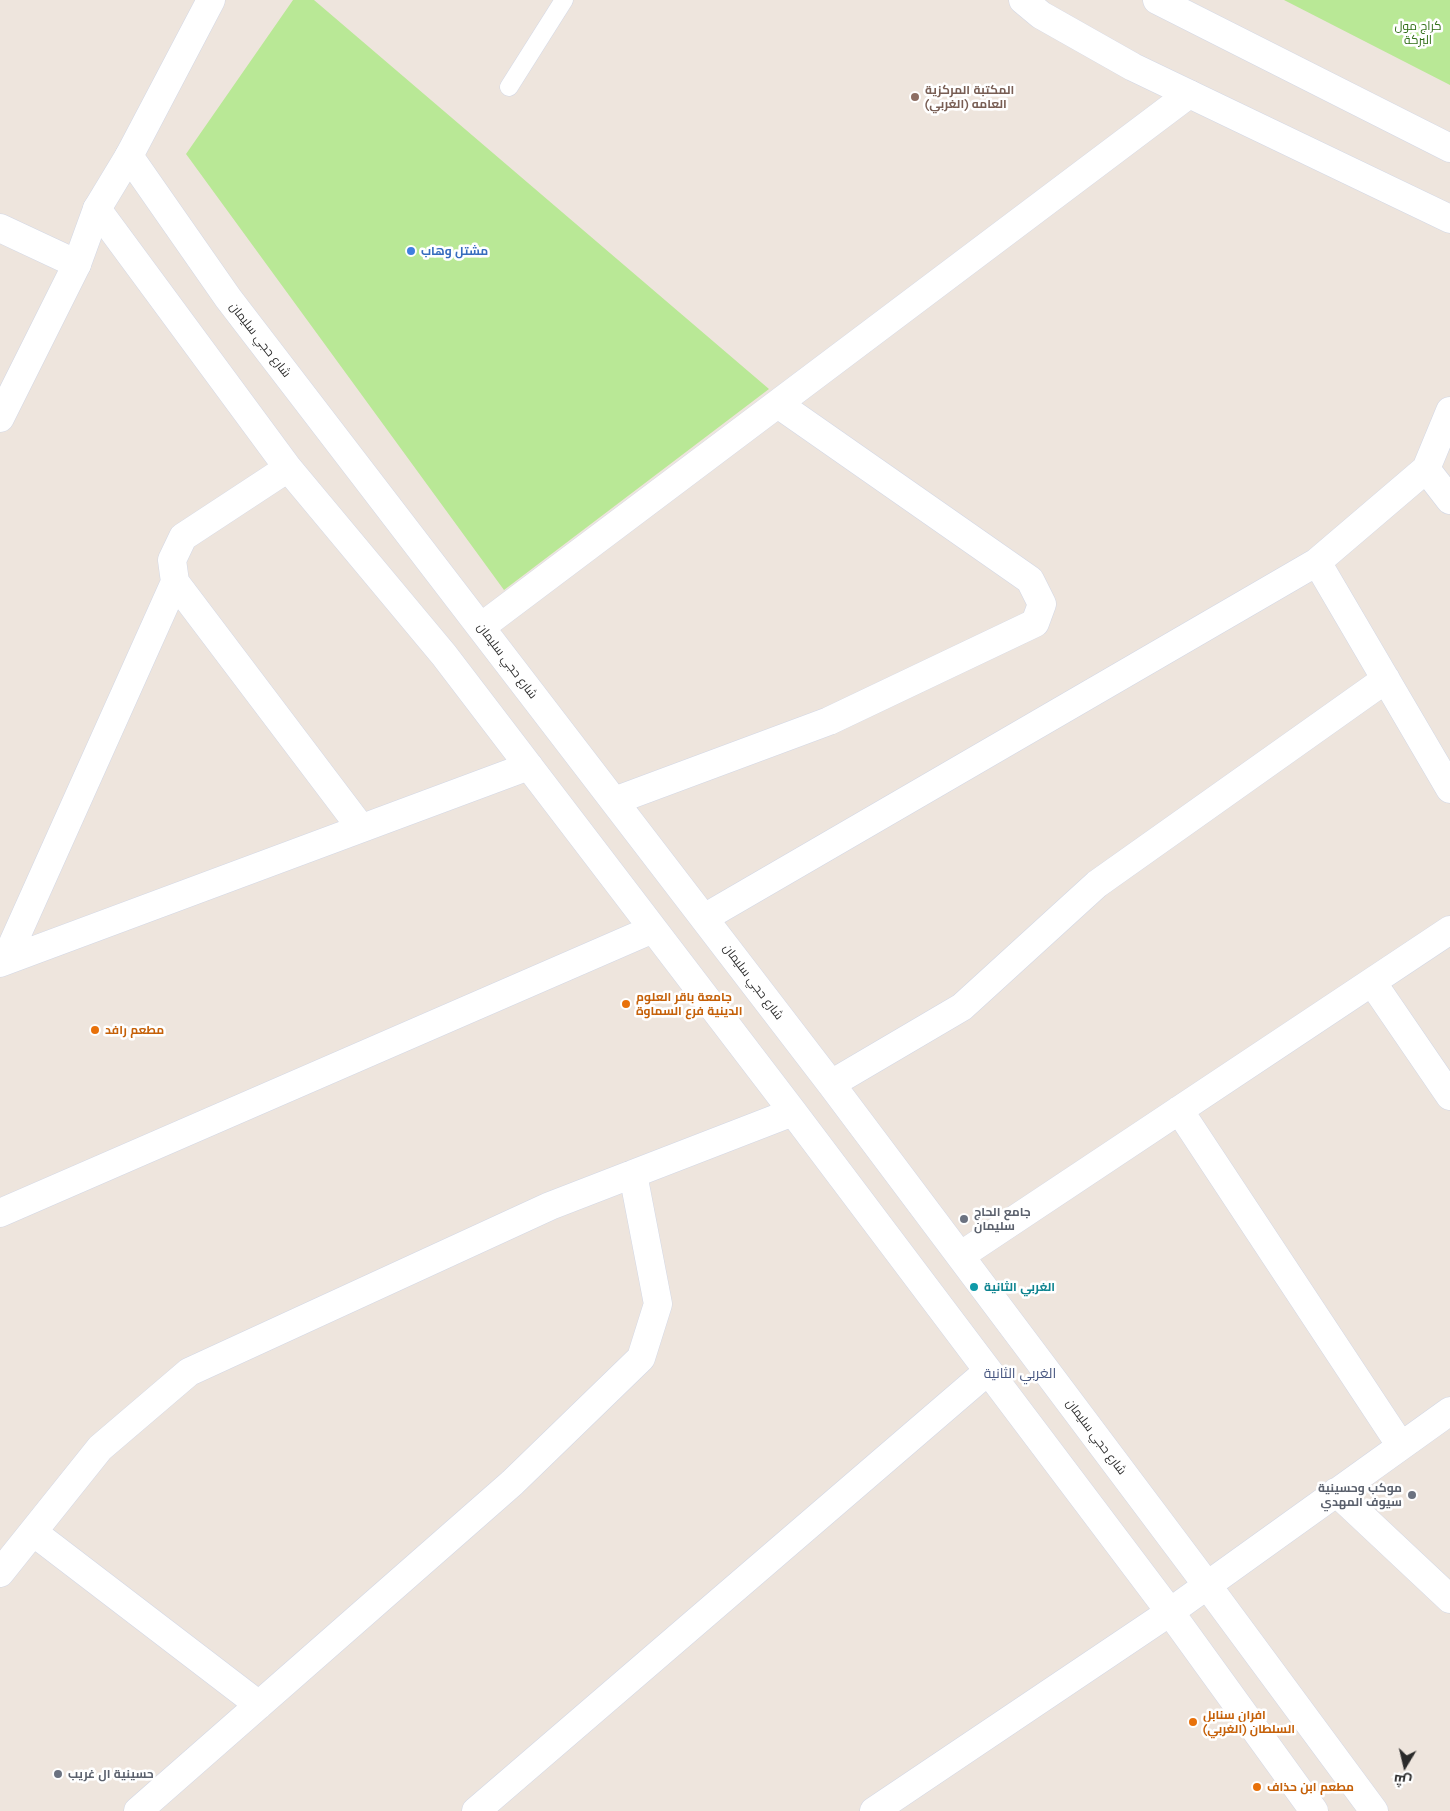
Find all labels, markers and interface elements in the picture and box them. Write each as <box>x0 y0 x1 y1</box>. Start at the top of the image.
park label: كراج مول البركة <box>1394 19 1442 47</box>
place label: المكتبة المركزية العامه (الغربي) <box>925 83 1014 111</box>
marker: المكتبة المركزية العامه (الغربي) <box>909 91 921 103</box>
place label: مشتل وهاب <box>421 244 488 258</box>
marker: مشتل وهاب <box>405 245 417 257</box>
street label: شارع حجي سليمان <box>226 300 294 380</box>
street label: شارع حجي سليمان <box>474 620 540 702</box>
street label: شارع حجي سليمان <box>720 941 786 1023</box>
place label: جامعة باقر العلوم الدينية فرع السماوة <box>636 990 742 1018</box>
marker: جامعة باقر العلوم الدينية فرع السماوة <box>620 998 632 1010</box>
place label: مطعم رافد <box>105 1023 164 1037</box>
marker: مطعم رافد <box>89 1024 101 1036</box>
place label: جامع الحاج سليمان <box>974 1205 1031 1233</box>
marker: جامع الحاج سليمان <box>958 1213 970 1225</box>
place label: الغربي الثانية <box>984 1280 1055 1294</box>
marker: الغربي الثانية <box>968 1281 980 1293</box>
district label: الغربي الثانية <box>984 1366 1056 1382</box>
street label: شارع حجي سليمان <box>1063 1396 1129 1478</box>
place label: موكب وحسينية سيوف المهدي <box>1318 1481 1402 1509</box>
marker: موكب وحسينية سيوف المهدي <box>1406 1489 1418 1501</box>
place label: افران سنابل السلطان (الغربي) <box>1203 1708 1295 1736</box>
marker: افران سنابل السلطان (الغربي) <box>1187 1716 1199 1728</box>
north arrow <box>1380 1741 1430 1791</box>
place label: حسينية ال غريب <box>68 1767 154 1781</box>
marker: حسينية ال غريب <box>52 1768 64 1780</box>
text: ش <box>1392 1771 1413 1791</box>
place label: مطعم ابن حذاف <box>1267 1780 1354 1794</box>
marker: مطعم ابن حذاف <box>1251 1781 1263 1793</box>

